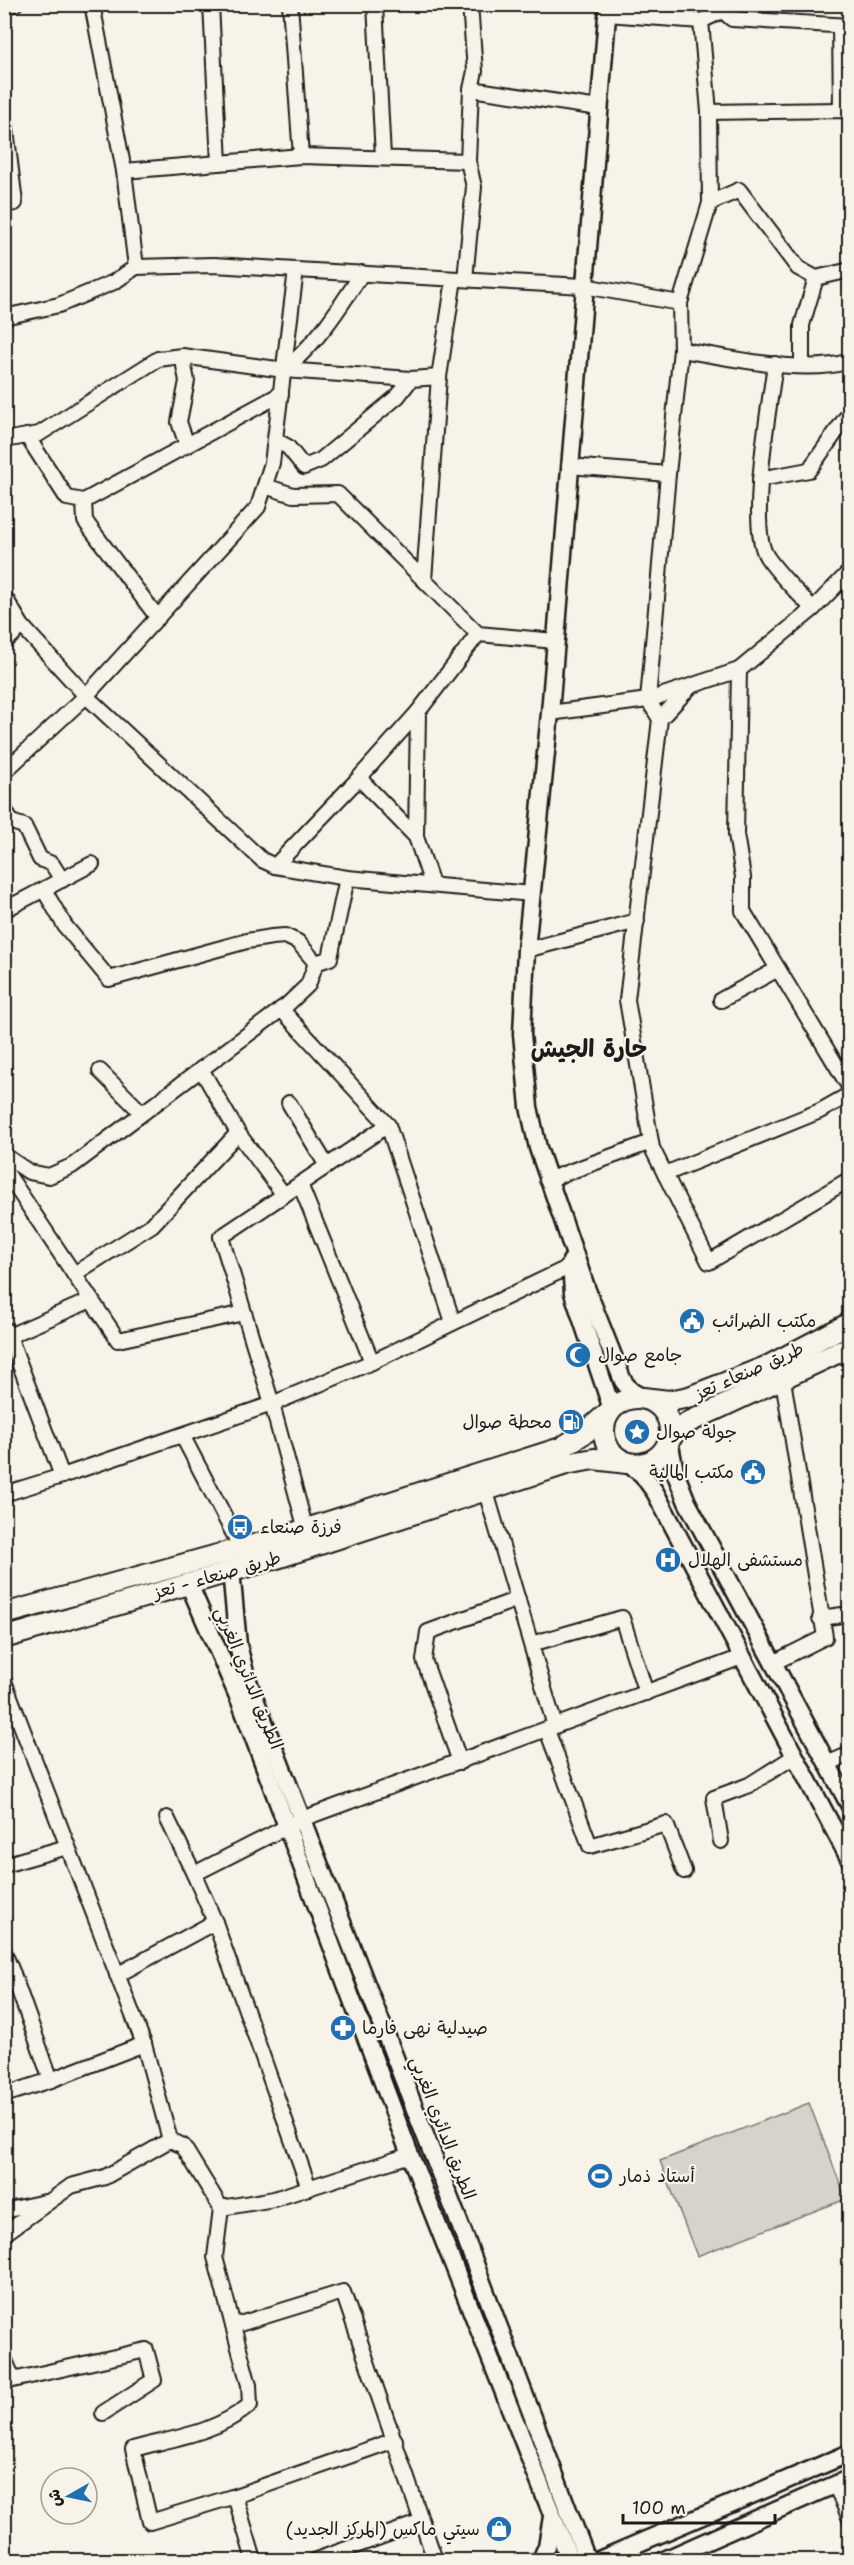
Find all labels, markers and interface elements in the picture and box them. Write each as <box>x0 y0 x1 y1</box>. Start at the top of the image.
district label: حارة الجيش <box>531 1033 647 1065</box>
public building icon: مكتب الضرائب <box>677 1306 707 1336</box>
place label: مكتب الضرائب <box>712 1309 816 1333</box>
street label: طريق صنعاء تعز <box>689 1336 807 1407</box>
mosque icon: جامع صوال <box>563 1340 593 1370</box>
place label: جامع صوال <box>598 1343 682 1368</box>
fuel station icon: محطة صوال <box>556 1407 586 1437</box>
place label: محطة صوال <box>462 1410 552 1434</box>
place icon: جولة صوال <box>622 1417 652 1447</box>
place label: جولة صوال <box>656 1420 737 1444</box>
public building icon: مكتب المالية <box>738 1457 768 1487</box>
place label: مكتب المالية <box>649 1460 734 1484</box>
bus stop icon: فرزة صنعاء <box>225 1512 255 1542</box>
place label: فرزة صنعاء <box>260 1515 342 1539</box>
street label: طريق صنعاء - تعز <box>148 1545 284 1605</box>
hospital icon: مستشفى الهلال <box>653 1545 683 1575</box>
place label: مستشفى الهلال <box>688 1548 803 1572</box>
street label: الطريق الدائري الغربي <box>206 1603 289 1754</box>
pharmacy icon: صيدلية نهى فارما <box>328 2013 358 2043</box>
place label: صيدلية نهى فارما <box>362 2016 488 2040</box>
street label: الطريق الدائري الغربي <box>401 2053 481 2205</box>
sports icon: أستاد ذمار <box>585 2161 615 2191</box>
place label: أستاد ذمار <box>618 2164 695 2188</box>
north arrow <box>39 2466 99 2526</box>
scale bar <box>623 2487 774 2525</box>
text: ش <box>43 2488 66 2509</box>
text: 100 m <box>632 2496 686 2520</box>
shop icon: سيتي ماكس (المركز الجديد) <box>484 2514 514 2544</box>
place label: سيتي ماكس (المركز الجديد) <box>285 2517 480 2545</box>

